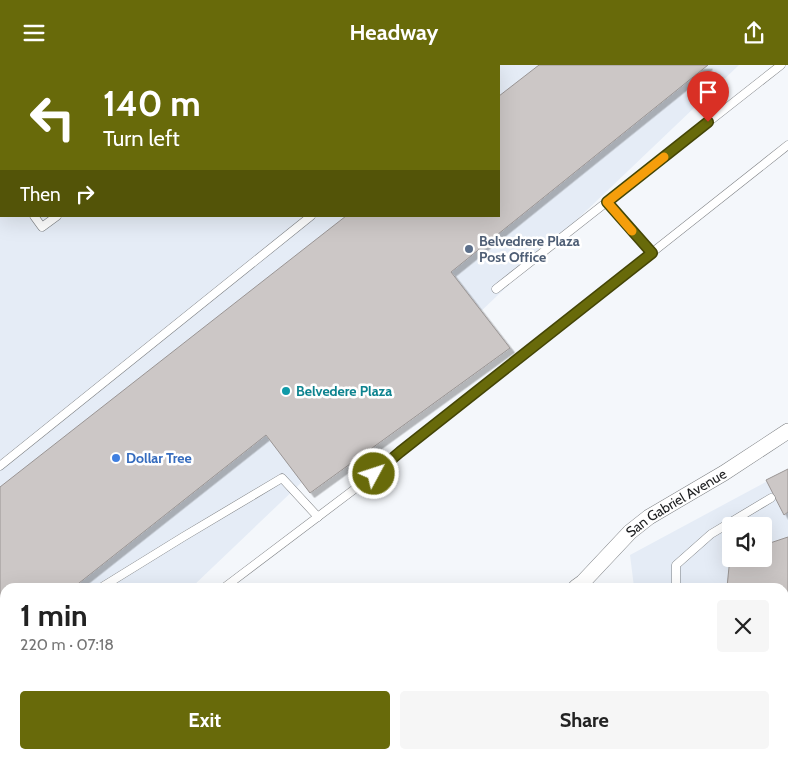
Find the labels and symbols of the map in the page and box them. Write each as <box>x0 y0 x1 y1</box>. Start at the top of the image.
pin <box>687 71 729 122</box>
place label: Belvedrere Plaza Post Office <box>479 232 580 266</box>
marker: Belvedrere Plaza Post Office <box>463 243 475 255</box>
place label: Belvedere Plaza <box>296 382 392 400</box>
marker: Belvedere Plaza <box>280 385 292 397</box>
position arrow <box>347 447 399 499</box>
place label: Dollar Tree <box>126 449 192 467</box>
marker: Dollar Tree <box>110 452 122 464</box>
street label: San Gabriel Avenue <box>622 465 730 541</box>

